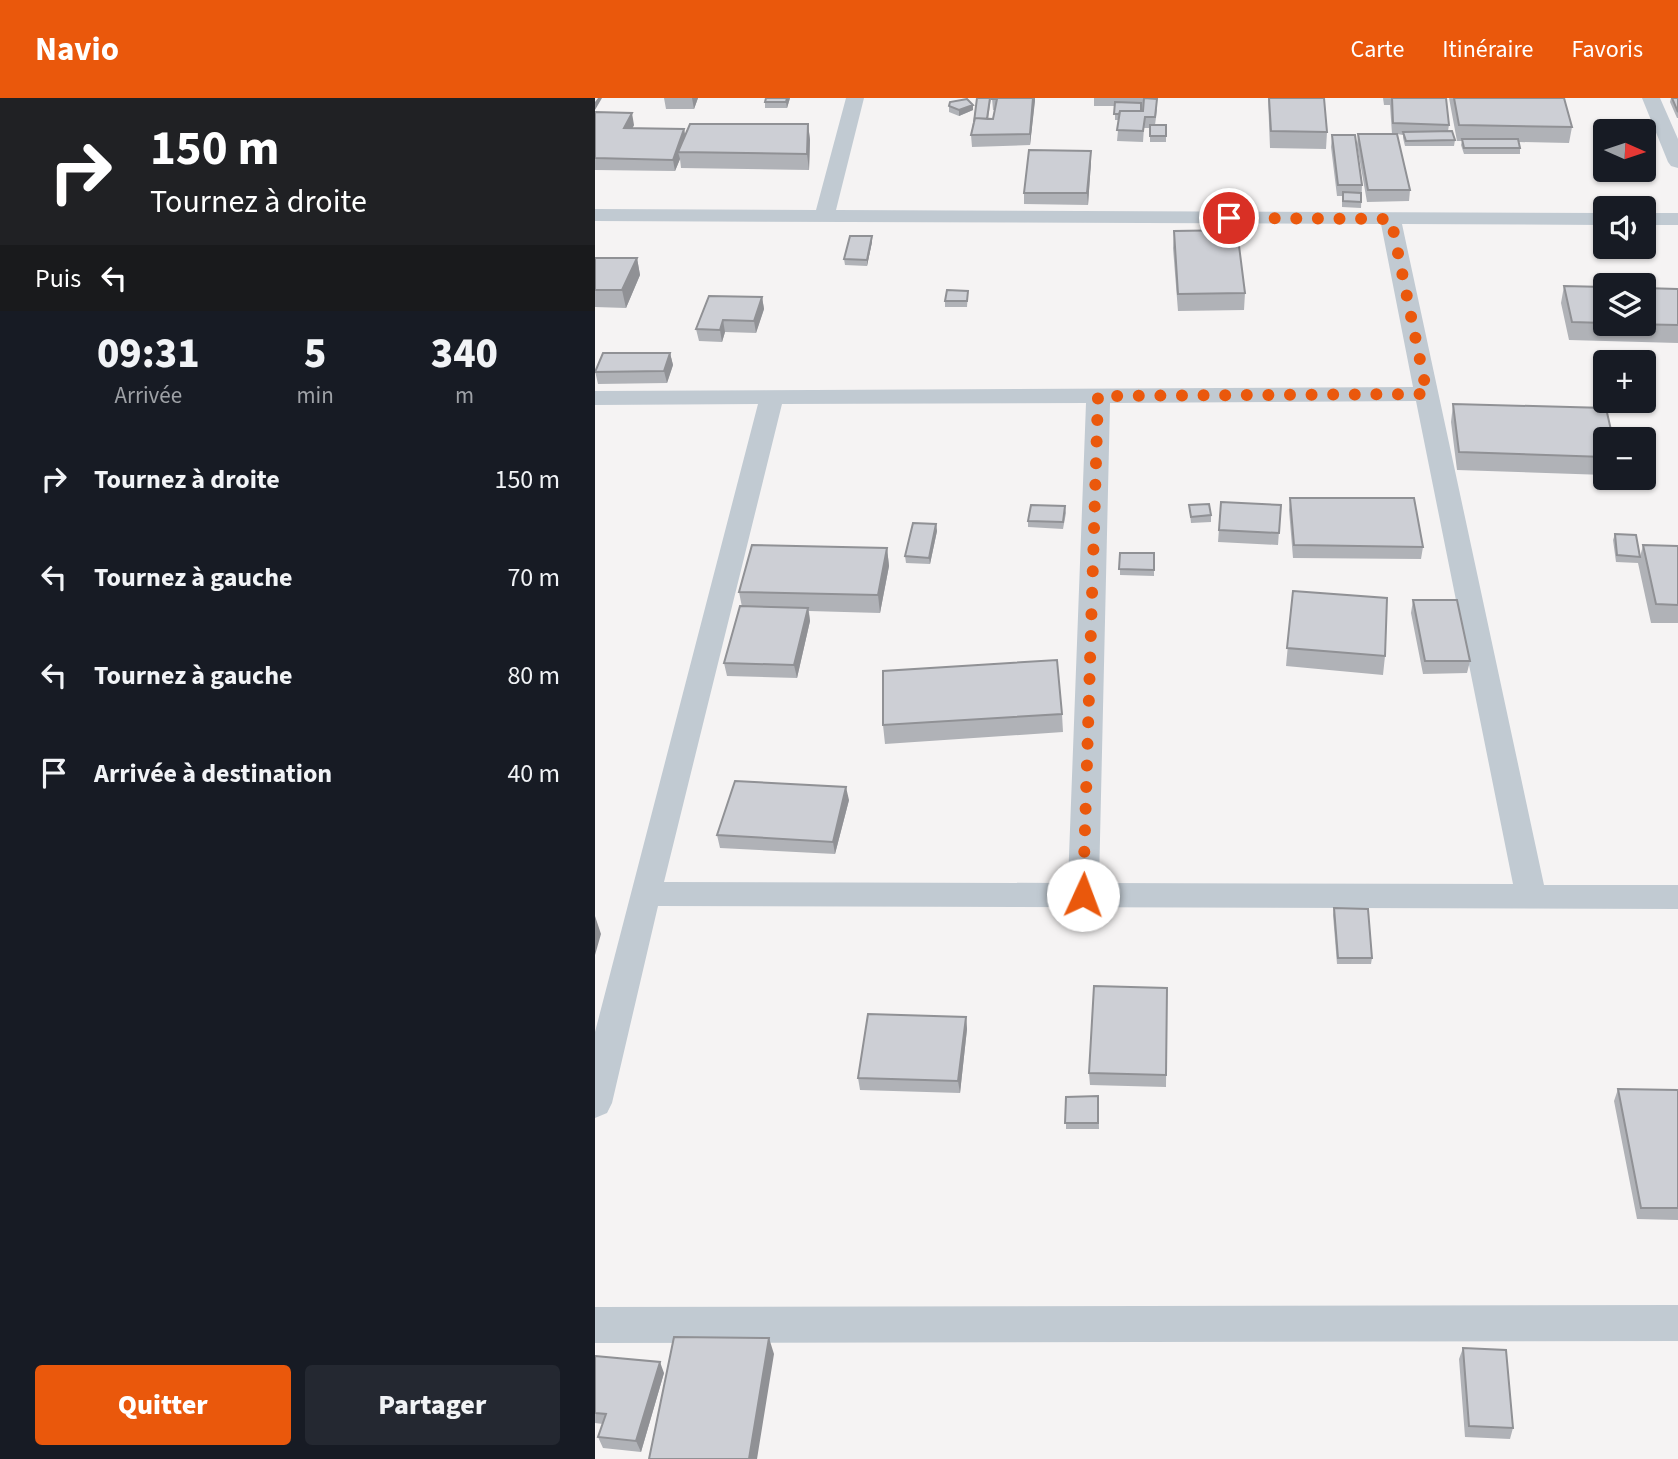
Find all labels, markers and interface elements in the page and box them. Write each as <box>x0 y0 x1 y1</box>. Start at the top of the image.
text: Navio <box>35 26 119 73</box>
text: Carte <box>1350 32 1404 67</box>
text: Itinéraire <box>1442 32 1533 67</box>
text: Favoris <box>1571 32 1643 67</box>
text: 150 m <box>150 114 279 184</box>
north arrow <box>1593 119 1655 182</box>
map controls <box>1593 119 1656 490</box>
icon: right <box>35 126 126 217</box>
text: Tournez à droite <box>150 179 367 225</box>
pin <box>1199 188 1259 248</box>
button: sound <box>1593 196 1656 259</box>
icon: arrive <box>1210 199 1248 237</box>
icon: left <box>95 259 133 297</box>
text: Puis <box>35 260 81 297</box>
button: layers <box>1593 273 1656 336</box>
text: 09:31 <box>97 324 200 384</box>
text: 5 <box>304 324 326 384</box>
text: 340 <box>431 324 498 384</box>
button: + <box>1593 350 1656 413</box>
text: Arrivée <box>114 379 182 412</box>
text: min <box>297 379 334 412</box>
text: m <box>455 379 474 412</box>
button: − <box>1593 427 1656 490</box>
icon: right <box>35 460 73 498</box>
text: Tournez à droite <box>94 461 280 498</box>
text: 150 m <box>494 461 560 498</box>
icon: left <box>35 558 73 596</box>
text: Tournez à gauche <box>94 559 293 596</box>
text: 70 m <box>507 559 560 596</box>
icon: left <box>35 656 73 694</box>
text: Tournez à gauche <box>94 657 293 694</box>
text: 80 m <box>507 657 560 694</box>
icon: arrive <box>35 754 73 792</box>
text: Arrivée à destination <box>94 755 332 792</box>
text: 40 m <box>507 755 560 792</box>
position arrow <box>1046 858 1120 932</box>
button: Quitter <box>35 1365 291 1445</box>
button: Partager <box>305 1365 560 1445</box>

